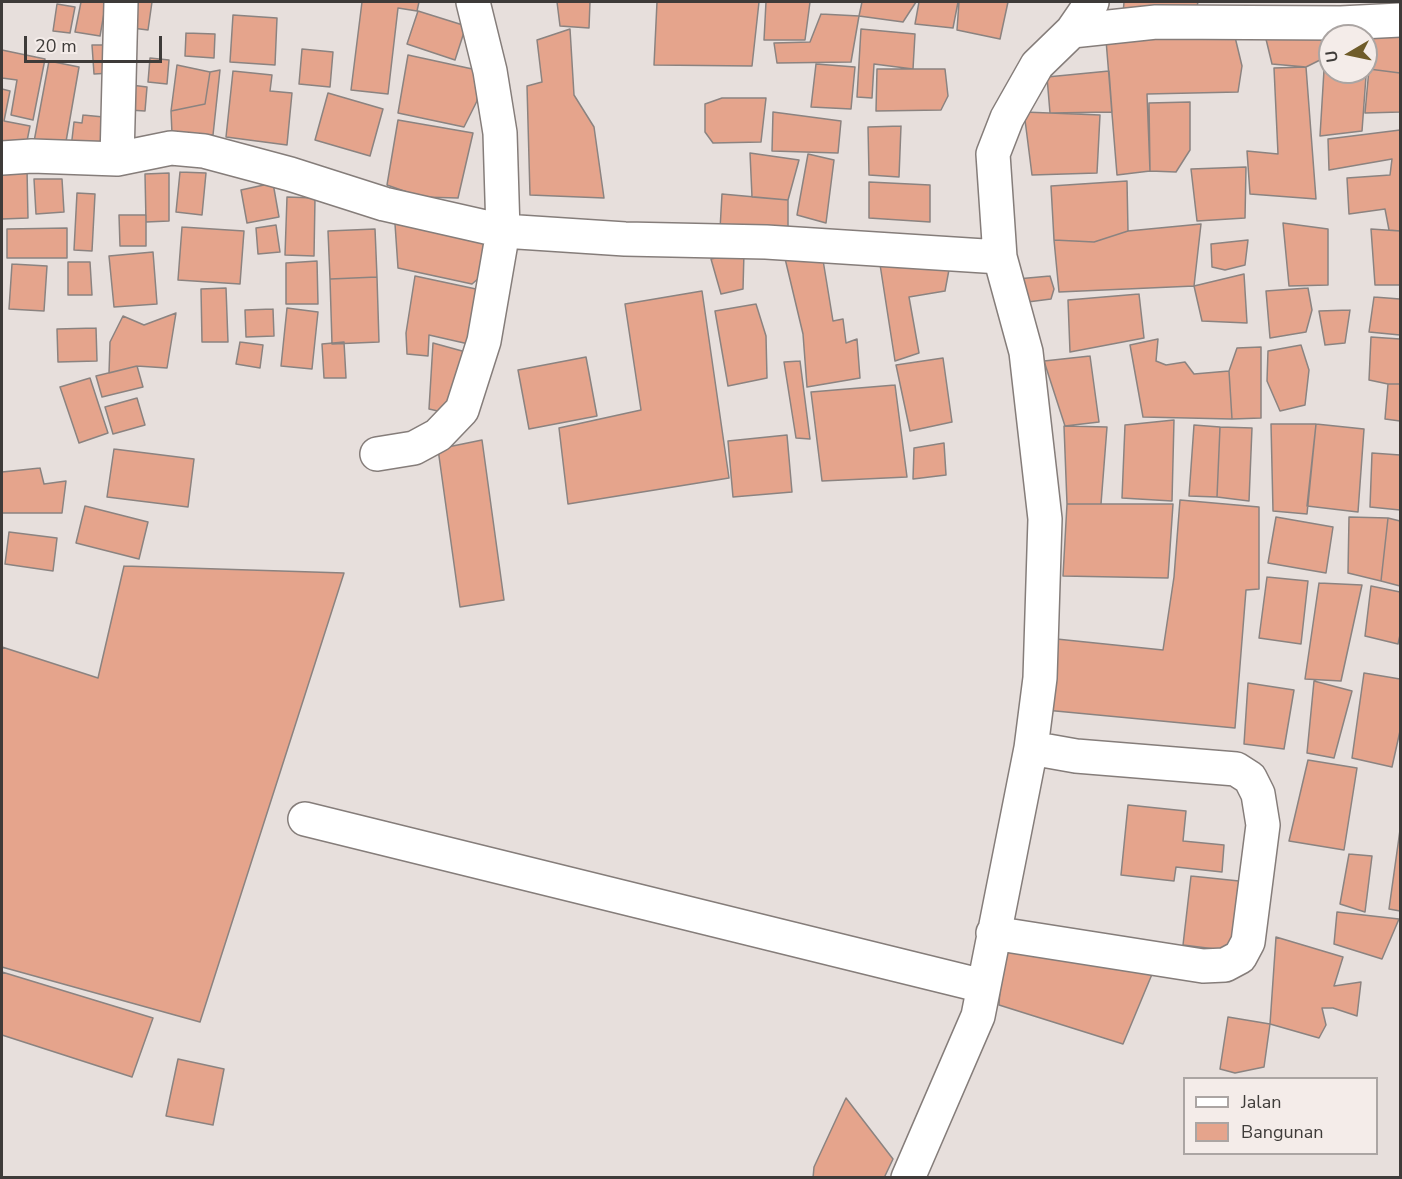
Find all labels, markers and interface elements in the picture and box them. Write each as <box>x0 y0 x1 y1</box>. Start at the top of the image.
scale bar <box>27 24 165 62</box>
north arrow <box>1318 24 1378 84</box>
text: 20 m <box>35 34 77 58</box>
text: U <box>1320 49 1344 64</box>
legend <box>1183 1077 1378 1155</box>
text: Jalan <box>1241 1090 1281 1114</box>
text: Bangunan <box>1241 1120 1324 1144</box>

